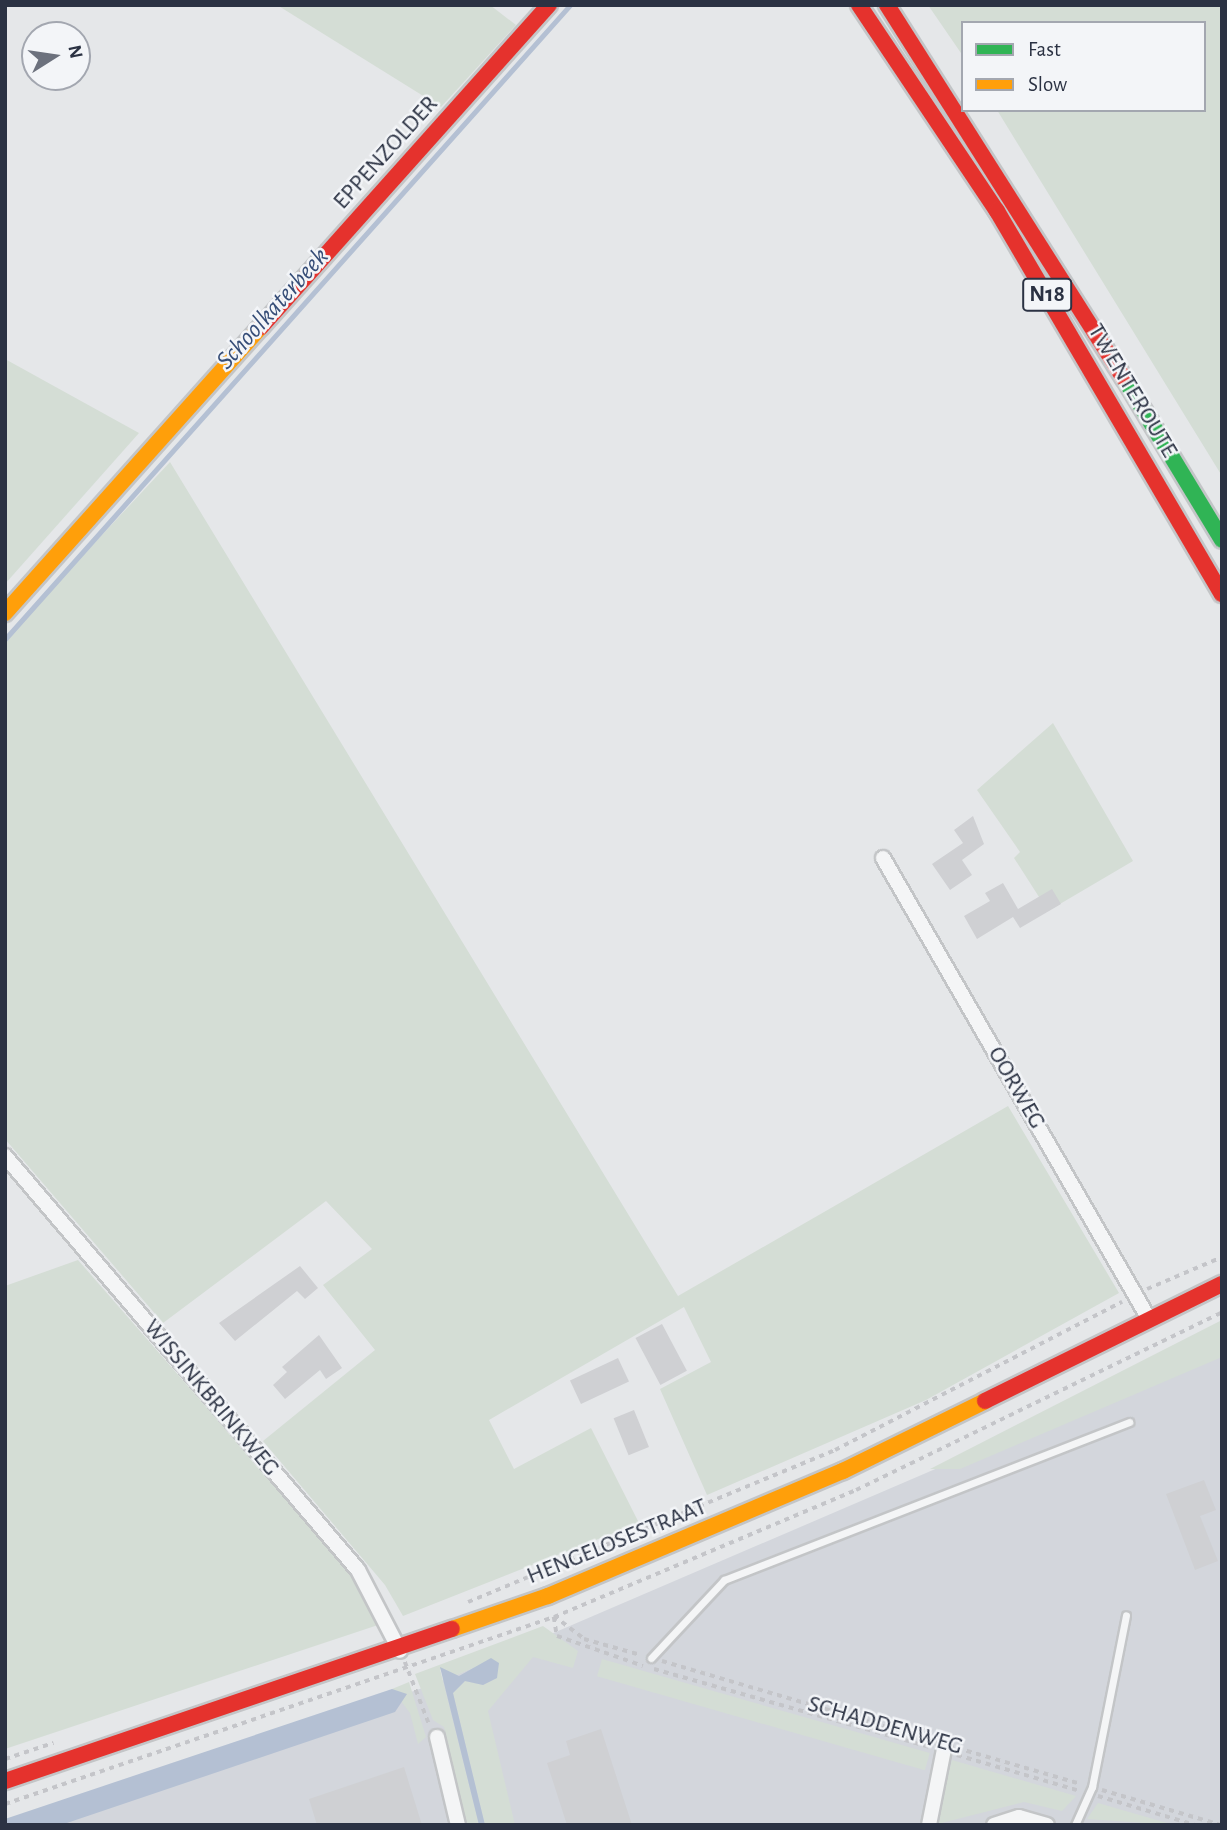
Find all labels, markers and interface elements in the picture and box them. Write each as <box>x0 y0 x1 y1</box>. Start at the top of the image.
north arrow <box>21 21 91 91</box>
legend <box>961 21 1206 112</box>
text: Fast <box>1028 39 1061 60</box>
text: N <box>64 44 86 60</box>
text: Slow <box>1028 74 1067 95</box>
street label: EPPENZOLDER <box>328 90 444 216</box>
water label: Schoolkaterbeek <box>210 242 336 376</box>
road number: N18 <box>1021 276 1073 314</box>
street label: TWENTEROUTE <box>1081 319 1183 463</box>
street label: OORWEG <box>981 1042 1051 1134</box>
street label: WISSINKBRINKWEG <box>137 1314 285 1482</box>
street label: HENGELOSESTRAAT <box>523 1493 711 1591</box>
street label: SCHADDENWEG <box>804 1690 966 1762</box>

